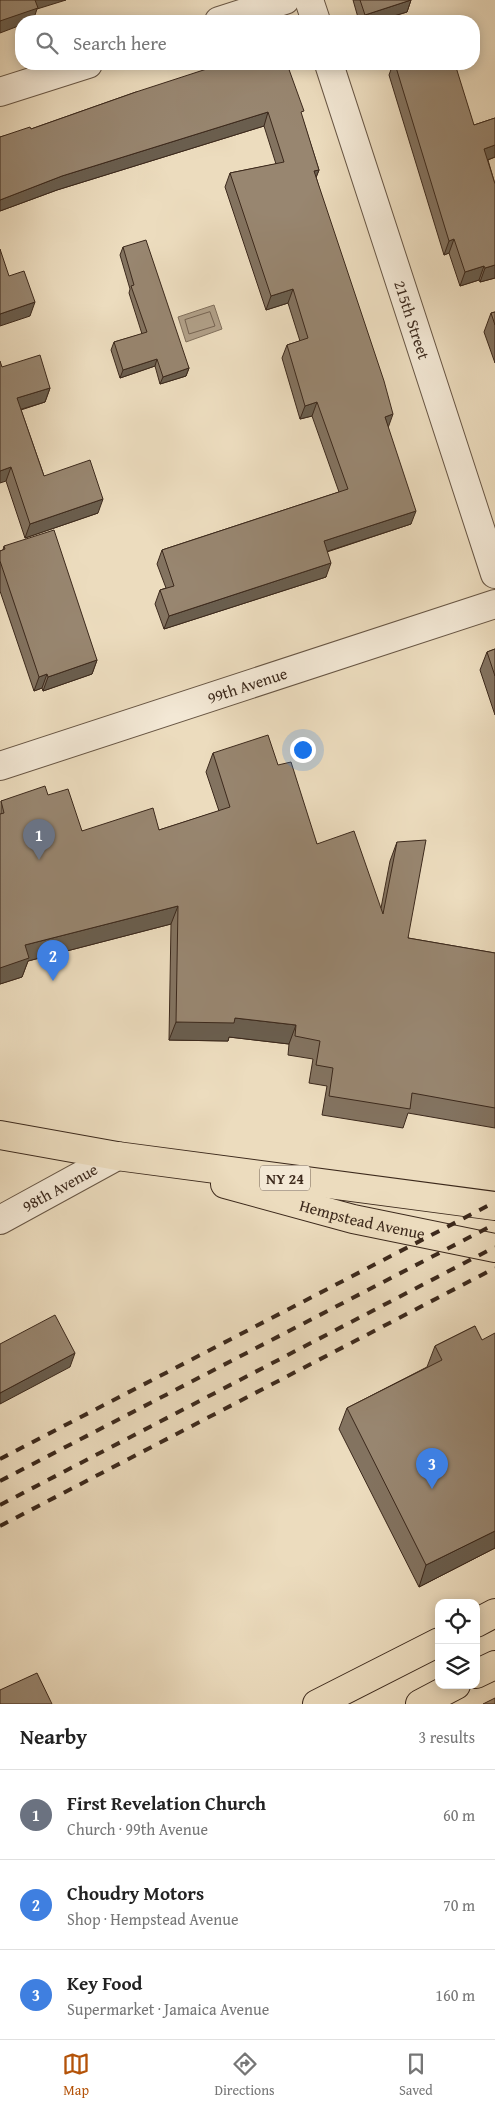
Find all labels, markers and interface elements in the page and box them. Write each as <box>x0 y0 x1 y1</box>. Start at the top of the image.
search box <box>15 15 480 70</box>
icon: search <box>33 29 61 57</box>
text: Search here <box>73 29 167 57</box>
street label: 215th Street <box>388 277 436 363</box>
street label: 99th Avenue <box>204 661 290 709</box>
your location <box>290 737 316 763</box>
pin: 1 <box>23 819 55 860</box>
pin: 2 <box>37 940 69 981</box>
street label: 98th Avenue <box>18 1157 102 1218</box>
road number: NY 24 <box>260 1166 310 1190</box>
street label: Hempstead Avenue <box>297 1193 427 1245</box>
pin: 3 <box>416 1448 448 1489</box>
map controls <box>435 1599 480 1689</box>
button: locate <box>435 1599 480 1644</box>
button: layers <box>435 1644 480 1689</box>
text: Nearby <box>20 1721 87 1752</box>
text: 3 results <box>418 1725 475 1749</box>
text: First Revelation Church <box>67 1789 266 1817</box>
text: 1 <box>32 1803 40 1827</box>
text: 60 m <box>443 1803 475 1827</box>
text: Church · 99th Avenue <box>67 1817 208 1841</box>
text: Choudry Motors <box>67 1879 204 1907</box>
text: 2 <box>32 1893 40 1917</box>
text: 70 m <box>443 1893 475 1917</box>
text: Shop · Hempstead Avenue <box>67 1907 238 1931</box>
text: Key Food <box>67 1969 142 1997</box>
text: 3 <box>32 1983 40 2007</box>
text: 160 m <box>435 1983 475 2007</box>
text: Supermarket · Jamaica Avenue <box>67 1997 269 2021</box>
tab: Map <box>62 2050 90 2100</box>
tab: Directions <box>214 2050 275 2100</box>
tab: Saved <box>399 2050 433 2100</box>

